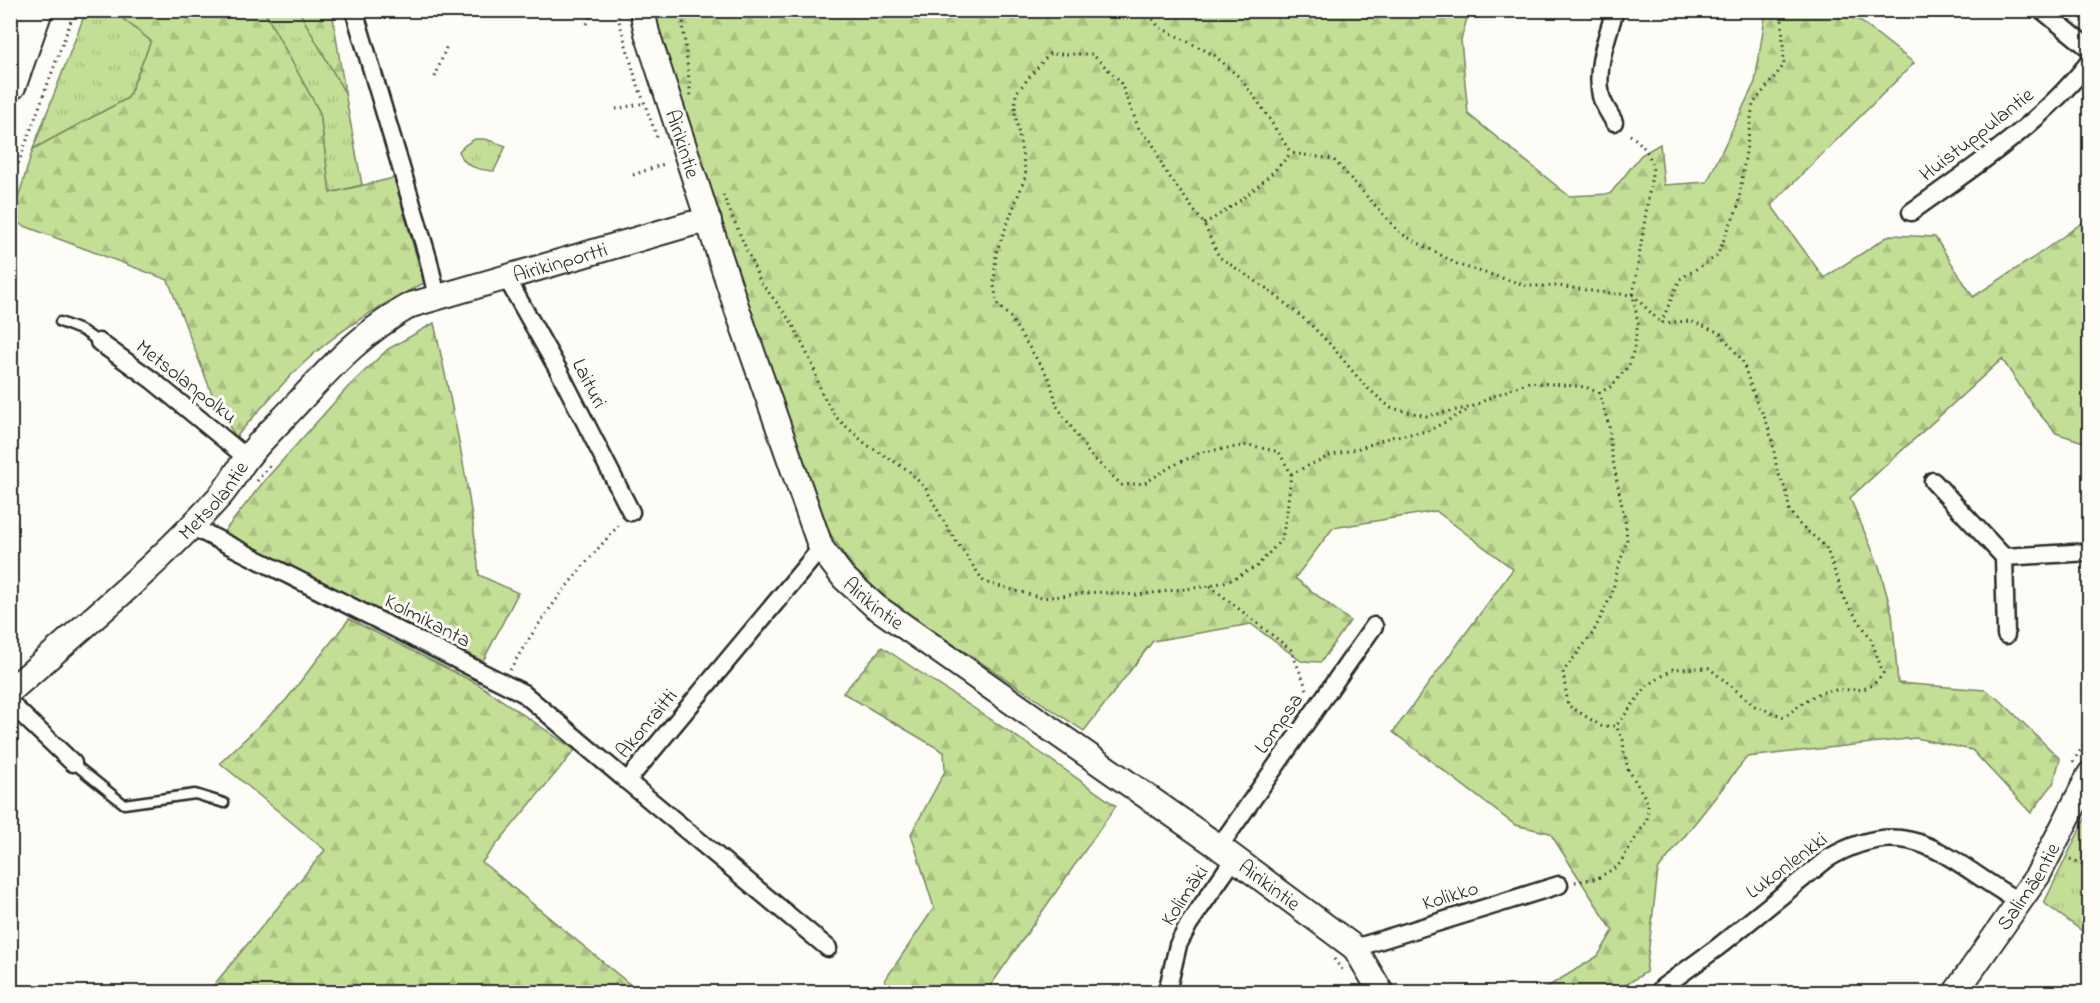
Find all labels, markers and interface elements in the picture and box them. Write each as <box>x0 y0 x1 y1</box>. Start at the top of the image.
street label: Huistuppulantie <box>1914 81 2041 190</box>
street label: Airikintie <box>656 106 707 183</box>
street label: Airikinportti <box>510 236 611 292</box>
street label: Metsolanpolku <box>129 333 243 432</box>
street label: Laituri <box>563 354 613 414</box>
street label: Metsolantie <box>172 455 257 548</box>
street label: Airikintie <box>835 571 910 639</box>
street label: Kolmikanta <box>379 587 476 656</box>
street label: Akonraitti <box>609 683 686 766</box>
street label: Lompsa <box>1248 688 1312 761</box>
street label: Lukonlenkki <box>1740 826 1834 907</box>
street label: Salimäentie <box>1990 838 2069 938</box>
street label: Airikintie <box>1231 853 1306 920</box>
street label: Kolimäki <box>1154 860 1217 933</box>
street label: Kolikko <box>1419 874 1482 920</box>

